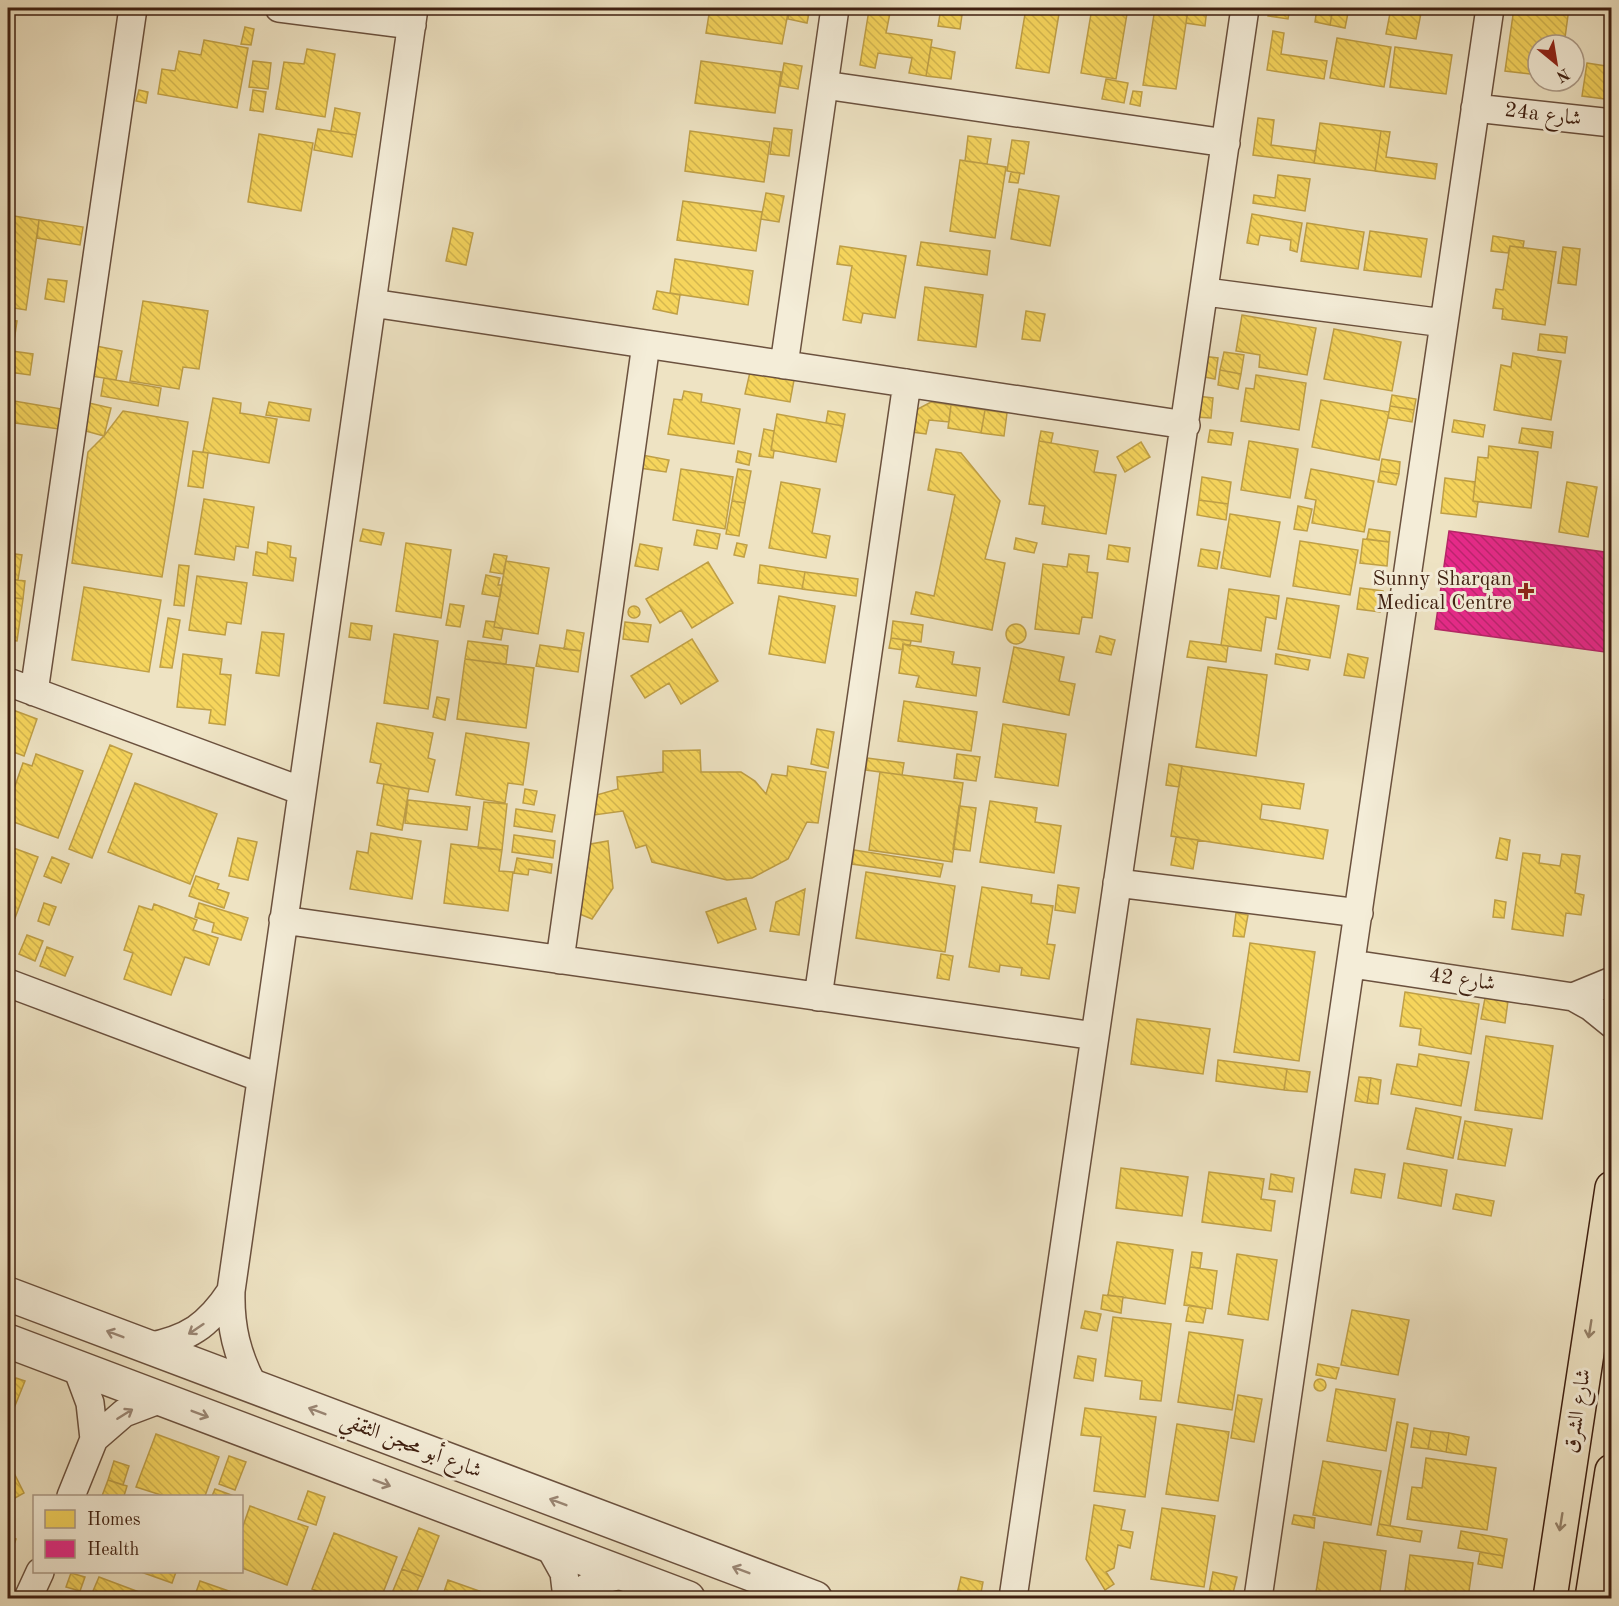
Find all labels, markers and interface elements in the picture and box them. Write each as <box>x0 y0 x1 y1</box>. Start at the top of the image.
north arrow <box>1526 33 1586 93</box>
text: N <box>1553 64 1572 85</box>
street label: 24a شارع <box>1503 100 1583 136</box>
place label: Sunny Sharqan Medical Centre <box>1372 569 1512 614</box>
marker: Sunny Sharqan Medical Centre <box>1517 582 1535 600</box>
street label: شارع 42 <box>1427 965 1496 1001</box>
one-way arrow <box>1585 1319 1596 1338</box>
one-way arrow <box>188 1323 204 1335</box>
one-way arrow <box>106 1328 124 1339</box>
street label: شارع الشرق <box>1561 1368 1601 1455</box>
one-way arrow <box>308 1404 327 1415</box>
street label: شارع أبو محجن الثقفي <box>335 1404 486 1490</box>
one-way arrow <box>116 1408 133 1421</box>
one-way arrow <box>190 1409 209 1420</box>
one-way arrow <box>372 1478 391 1489</box>
legend <box>33 1495 243 1573</box>
one-way arrow <box>549 1495 568 1506</box>
text: Homes <box>87 1511 141 1529</box>
one-way arrow <box>1556 1512 1567 1531</box>
text: Health <box>87 1541 140 1559</box>
one-way arrow <box>732 1564 750 1575</box>

